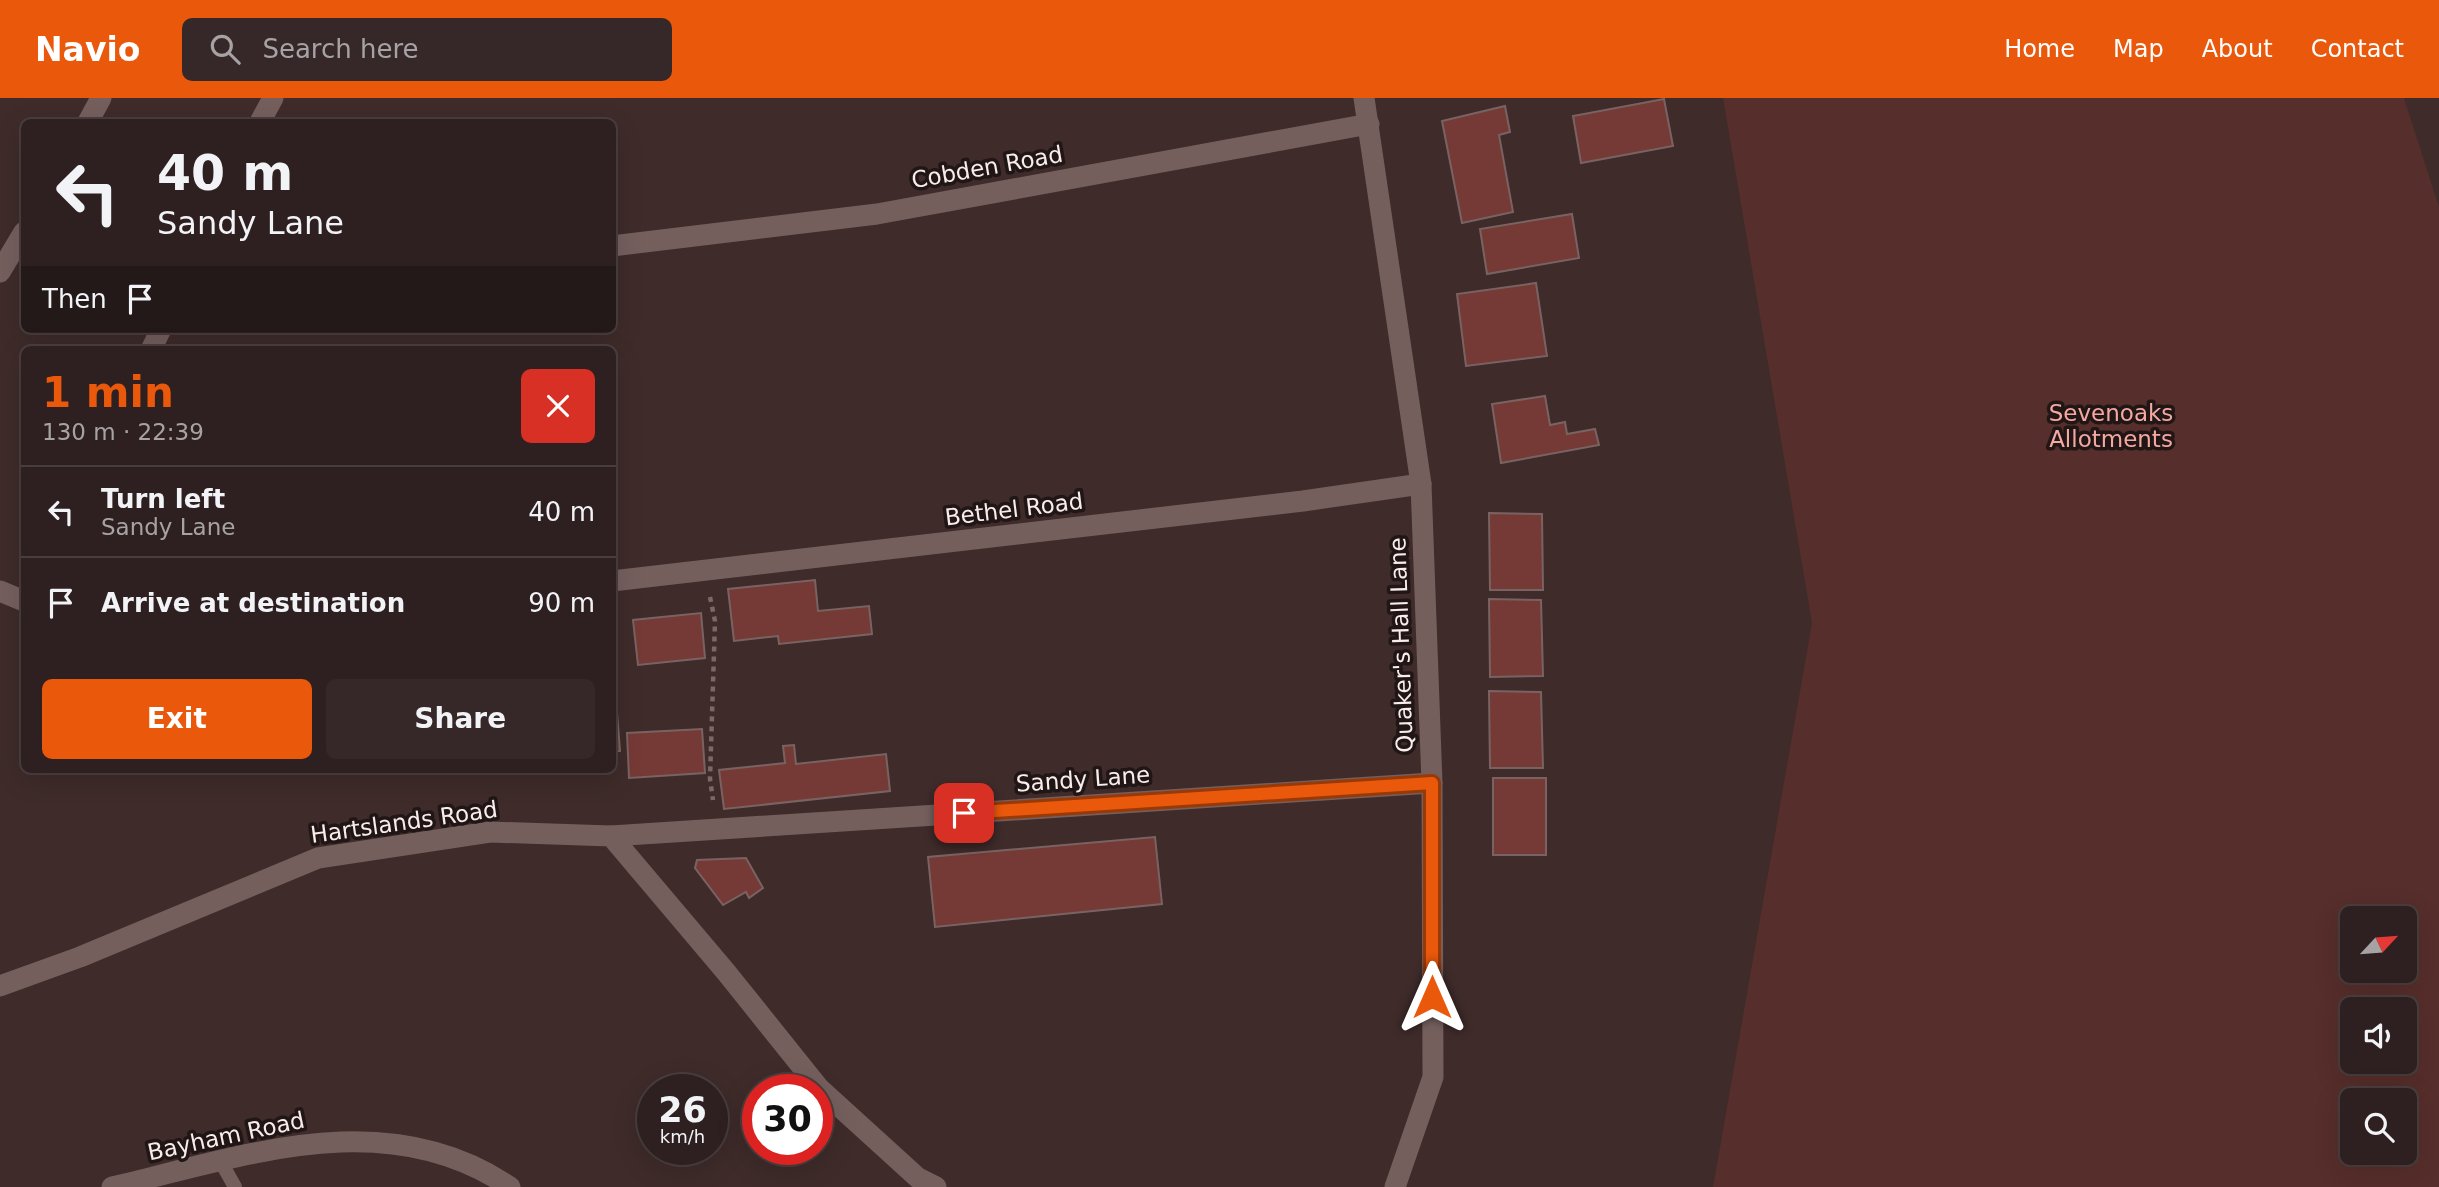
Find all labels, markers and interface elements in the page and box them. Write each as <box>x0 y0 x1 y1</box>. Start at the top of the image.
search box <box>182 18 672 81</box>
text: Navio <box>35 30 140 69</box>
icon: search <box>206 30 244 68</box>
text: Search here <box>262 34 419 64</box>
text: Home <box>2004 35 2075 63</box>
text: Map <box>2113 35 2164 63</box>
text: About <box>2202 35 2273 63</box>
text: Contact <box>2311 35 2404 63</box>
street label: Cobden Road <box>909 141 1065 193</box>
text: 40 m <box>157 145 293 202</box>
icon: left <box>42 147 133 238</box>
text: Sandy Lane <box>157 204 344 242</box>
icon: arrive <box>121 280 159 318</box>
text: Then <box>42 284 107 314</box>
text: 1 min <box>42 368 174 417</box>
button: close <box>521 369 595 443</box>
park label: Sevenoaks Allotments <box>2049 400 2173 452</box>
text: 130 m · 22:39 <box>42 419 204 445</box>
text: Turn left <box>101 484 225 514</box>
street label: Bethel Road <box>943 488 1085 530</box>
icon: left <box>42 493 80 531</box>
text: 40 m <box>528 497 595 527</box>
text: Sandy Lane <box>101 514 235 540</box>
street label: Quaker's Hall Lane <box>1384 537 1418 753</box>
icon: arrive <box>42 584 80 622</box>
text: Arrive at destination <box>101 588 405 618</box>
text: 90 m <box>528 588 595 618</box>
button: Exit <box>42 679 312 759</box>
button: Share <box>326 679 595 759</box>
street label: Sandy Lane <box>1015 761 1151 797</box>
pin <box>934 783 994 843</box>
icon: arrive <box>945 794 983 832</box>
street label: Hartslands Road <box>309 796 499 848</box>
north arrow <box>2340 906 2417 984</box>
map controls <box>2340 906 2417 1165</box>
position arrow <box>1395 960 1469 1034</box>
button: sound <box>2340 997 2417 1074</box>
speed limit sign: 30 <box>742 1074 833 1165</box>
button: search <box>2340 1088 2417 1165</box>
text: 26 <box>658 1090 707 1130</box>
street label: Bayham Road <box>145 1107 307 1165</box>
text: km/h <box>660 1126 705 1147</box>

